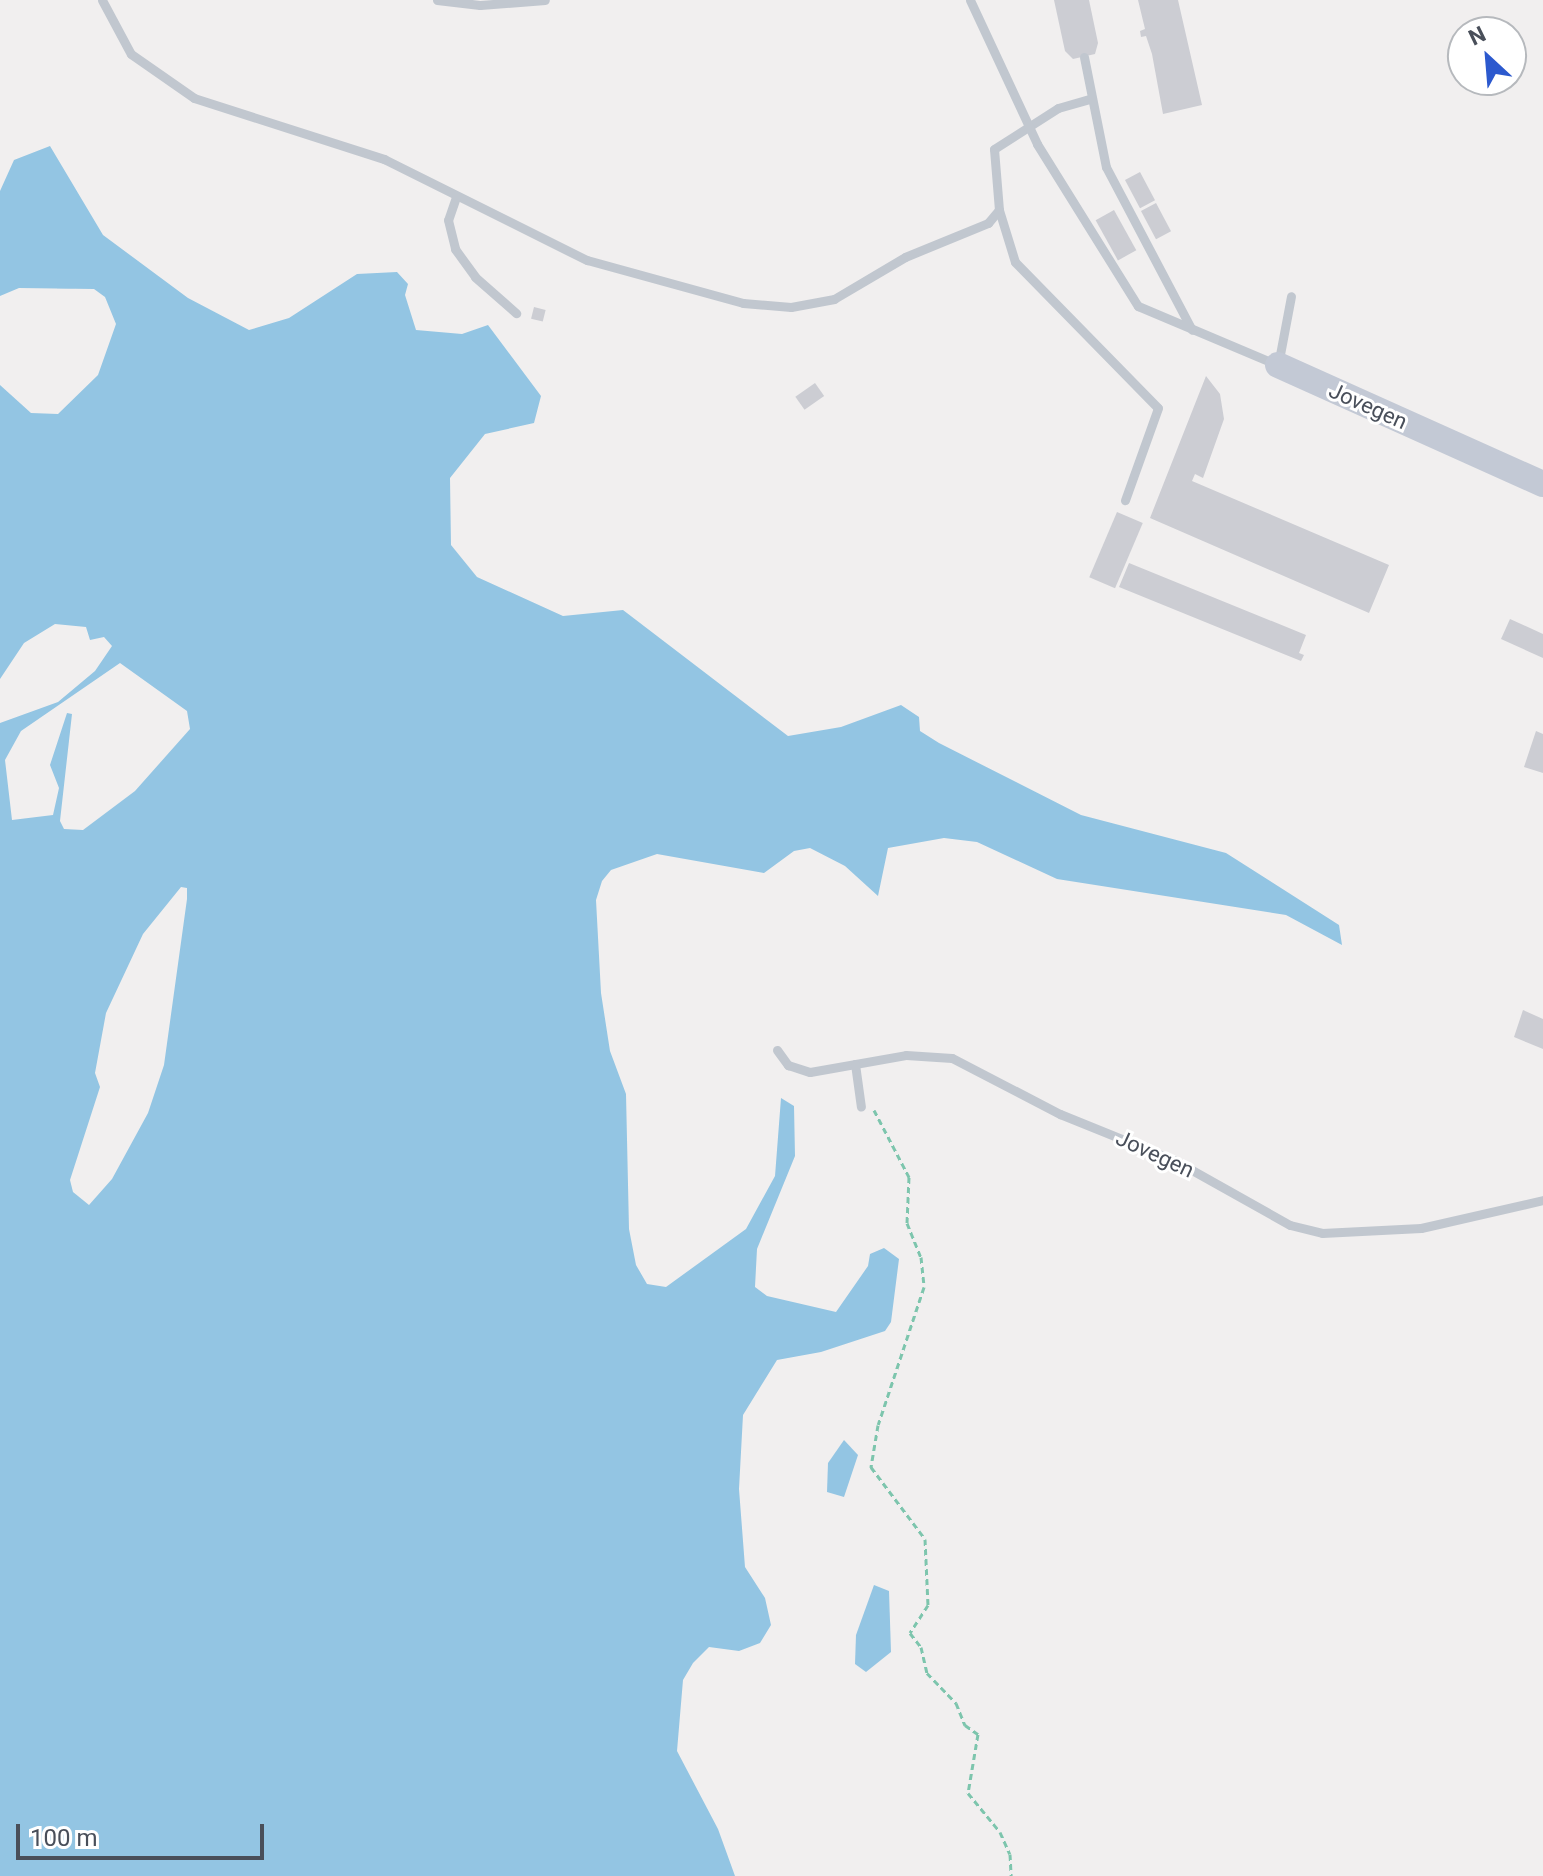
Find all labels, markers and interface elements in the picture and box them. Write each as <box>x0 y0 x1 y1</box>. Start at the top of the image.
north arrow <box>1447 16 1527 96</box>
text: N <box>1465 21 1490 50</box>
street label: Jovegen <box>1325 377 1411 435</box>
street label: Jovegen <box>1112 1125 1198 1183</box>
scale bar <box>20 1808 268 1858</box>
text: 100 m <box>30 1824 97 1852</box>

